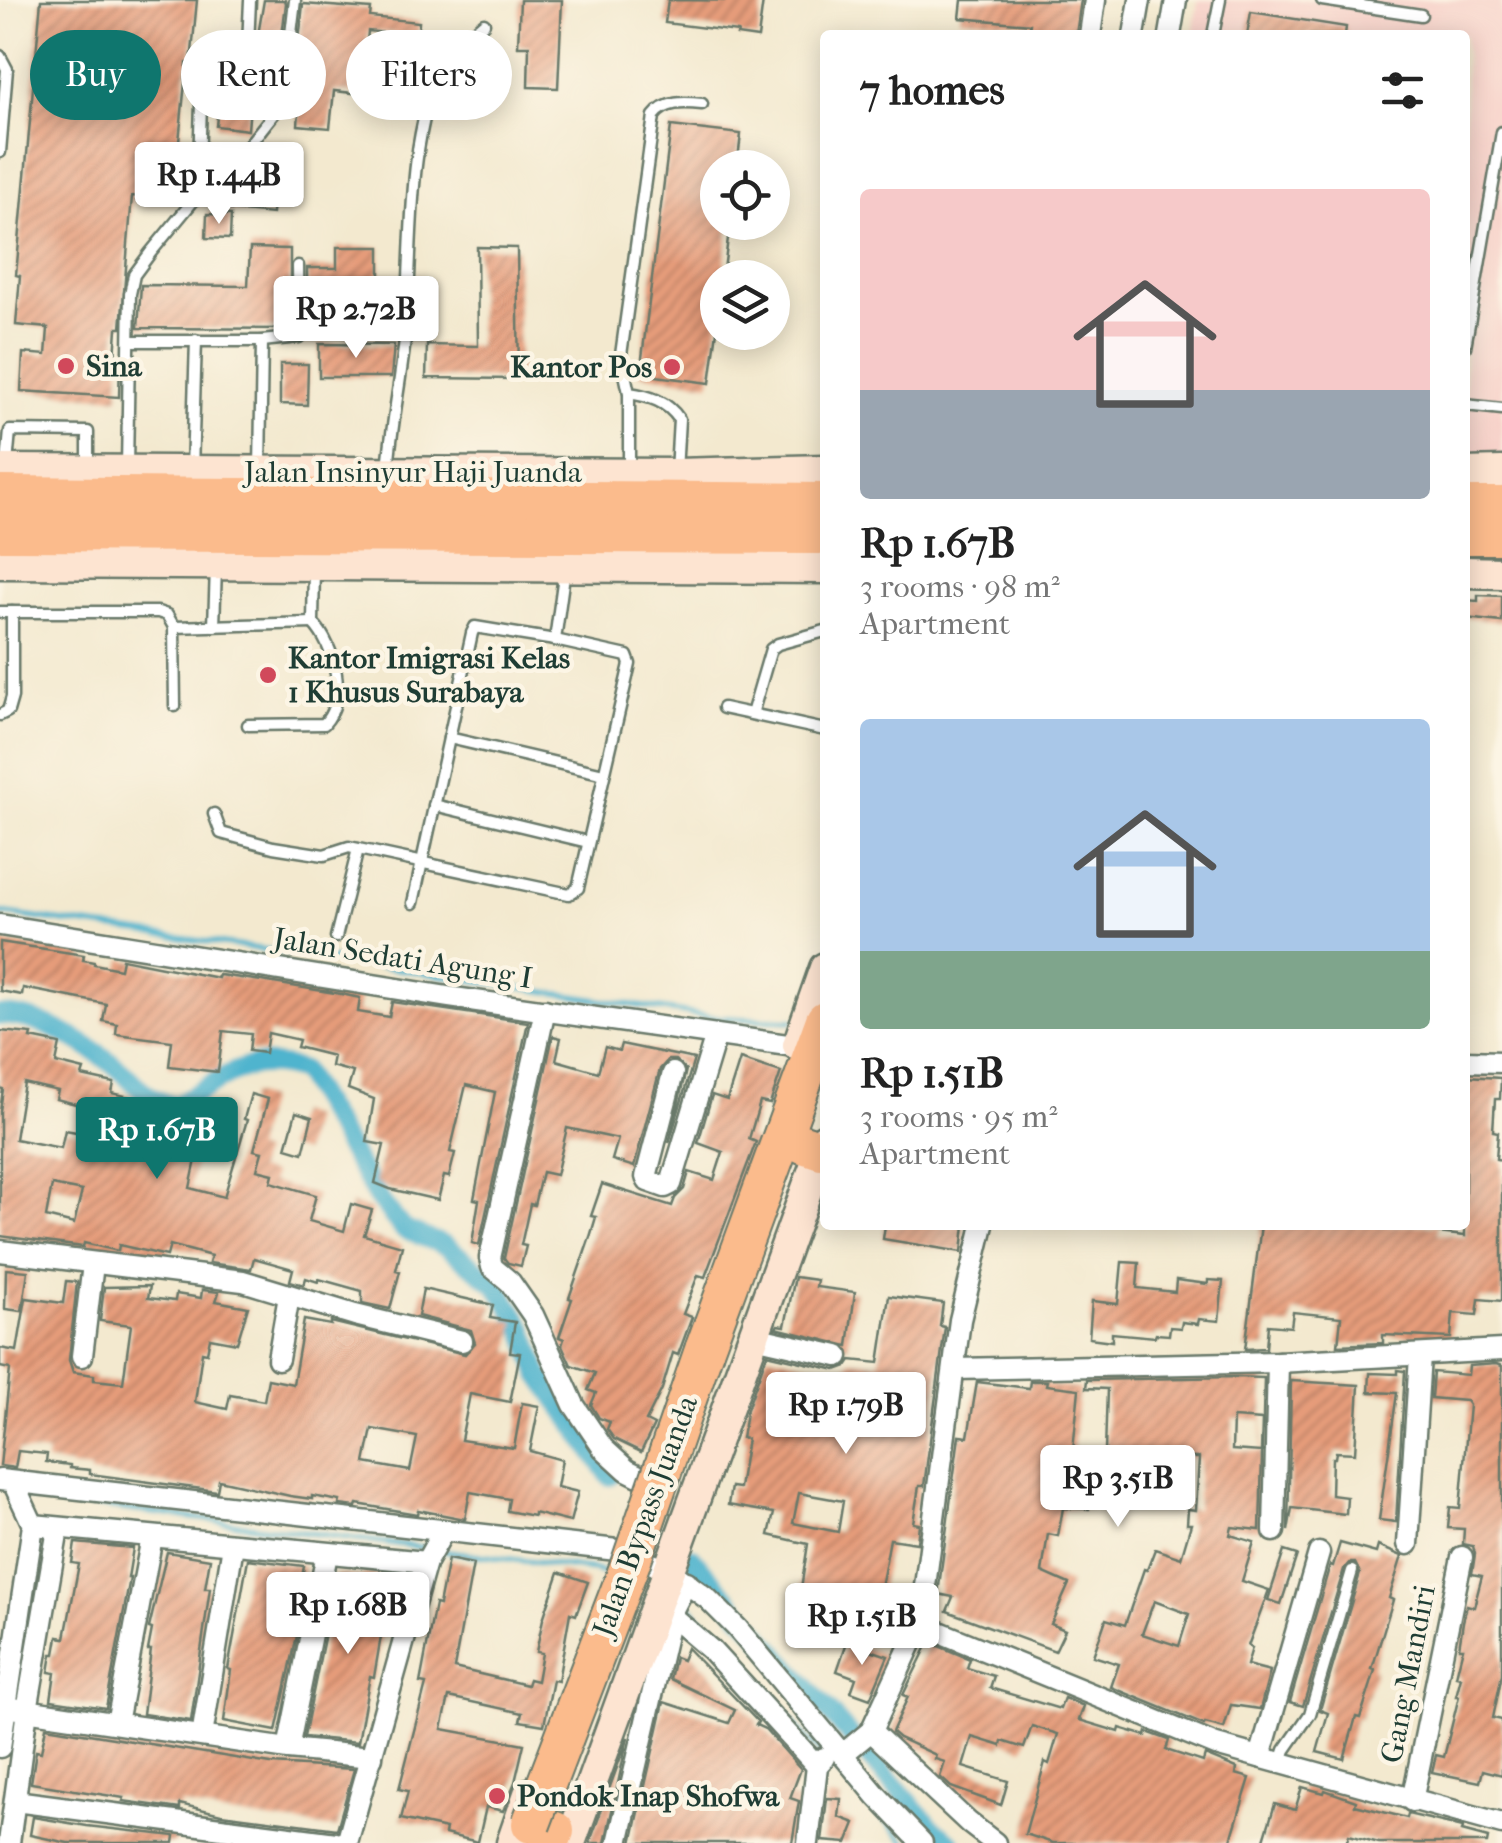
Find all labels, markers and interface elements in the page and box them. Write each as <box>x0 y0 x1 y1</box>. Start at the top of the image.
chip: Buy <box>30 30 161 120</box>
chip: Rent <box>181 30 326 120</box>
chip: Filters <box>346 30 512 120</box>
icon: filters <box>1375 63 1430 118</box>
text: 7 homes <box>860 66 1005 115</box>
pin: Rp 1.44B <box>116 142 322 227</box>
map controls <box>700 150 790 350</box>
button: locate <box>700 150 790 240</box>
text: Rp 1.44B <box>157 156 281 193</box>
icon: home <box>1055 254 1235 434</box>
button: layers <box>700 260 790 350</box>
pin: Rp 2.72B <box>253 276 459 361</box>
text: Rp 2.72B <box>296 290 416 327</box>
place label: Sina <box>86 349 143 384</box>
place label: Kantor Pos <box>510 350 652 385</box>
marker: Sina <box>55 355 77 377</box>
marker: Kantor Pos <box>661 356 683 378</box>
street label: Jalan Insinyur Haji Juanda <box>242 455 583 490</box>
text: Rp 1.67B <box>860 519 1015 568</box>
text: 3 rooms · 98 m² <box>860 568 1060 605</box>
text: Apartment <box>860 605 1010 642</box>
place label: Kantor Imigrasi Kelas 1 Khusus Surabaya <box>288 641 570 710</box>
marker: Kantor Imigrasi Kelas 1 Khusus Surabaya <box>257 664 279 686</box>
icon: home <box>1055 784 1235 964</box>
street label: Jalan Sedati Agung I <box>269 920 535 996</box>
text: Rp 1.51B <box>860 1049 1004 1098</box>
pin: Rp 1.67B <box>54 1097 260 1182</box>
text: 3 rooms · 95 m² <box>860 1098 1057 1135</box>
text: Rp 1.67B <box>98 1111 216 1148</box>
text: Apartment <box>860 1135 1010 1172</box>
pin: Rp 1.79B <box>743 1372 949 1457</box>
text: Rp 1.79B <box>788 1386 904 1423</box>
street label: Jalan Bypass Juanda <box>585 1390 706 1643</box>
pin: Rp 3.51B <box>1015 1445 1221 1530</box>
text: Rp 3.51B <box>1062 1459 1174 1496</box>
pin: Rp 1.68B <box>245 1572 451 1657</box>
street label: Gang Mandiri <box>1374 1582 1443 1766</box>
pin: Rp 1.51B <box>759 1583 965 1668</box>
text: Rp 1.68B <box>288 1586 408 1623</box>
text: Rp 1.51B <box>807 1597 917 1634</box>
place label: Pondok Inap Shofwa <box>517 1779 780 1814</box>
marker: Pondok Inap Shofwa <box>486 1785 508 1807</box>

